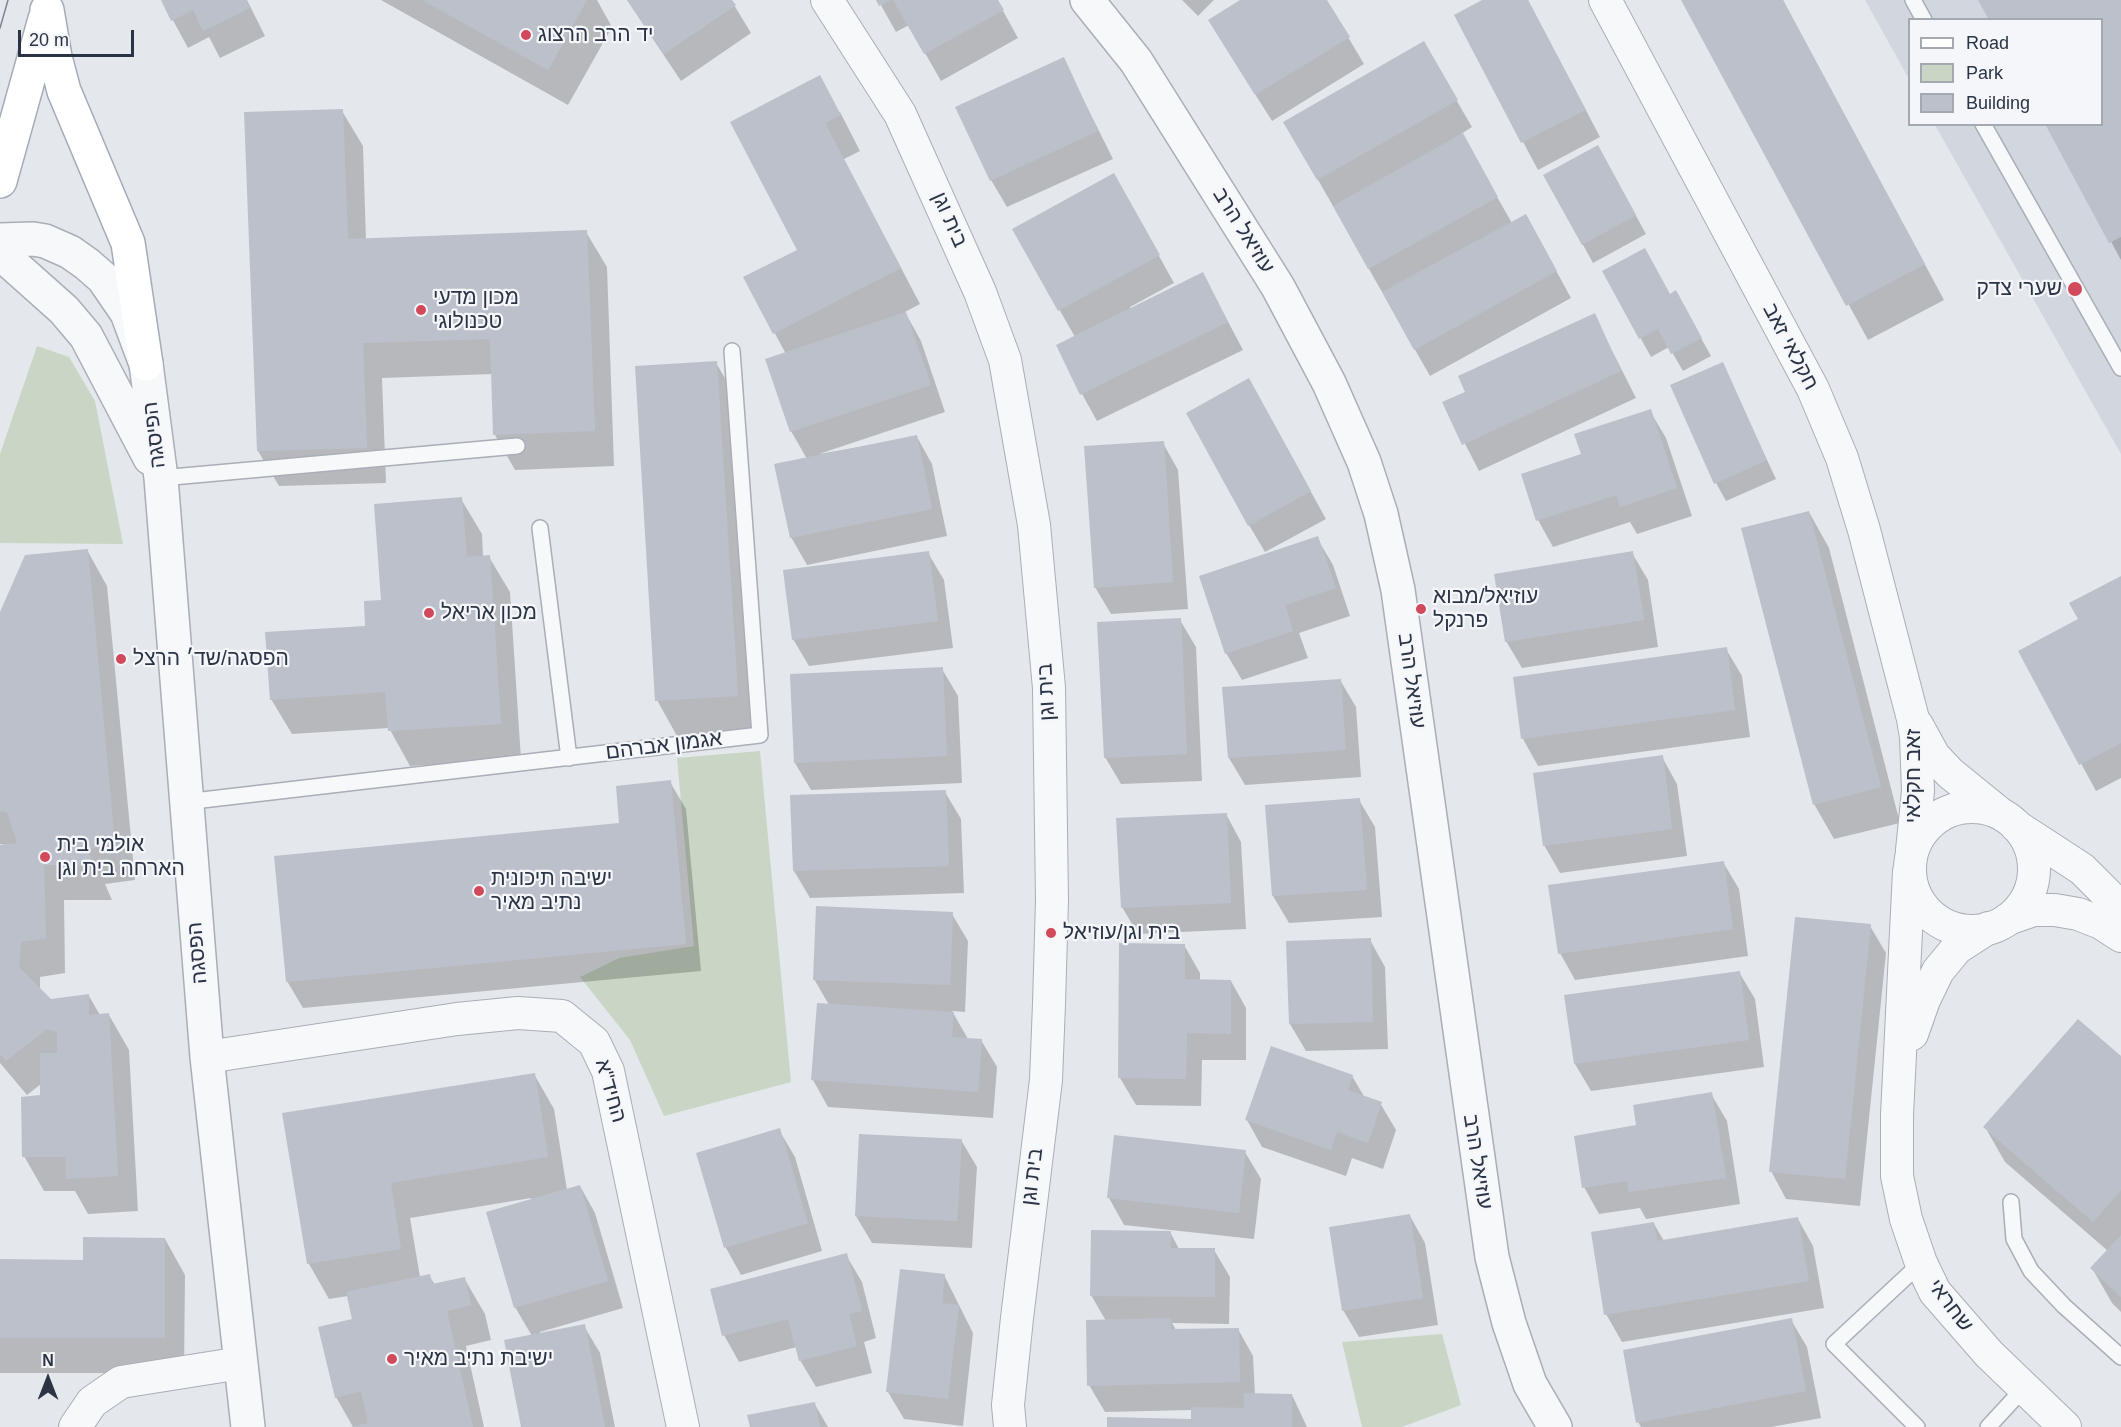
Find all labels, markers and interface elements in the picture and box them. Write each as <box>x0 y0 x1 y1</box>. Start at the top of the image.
scale bar <box>21 18 136 56</box>
legend <box>1908 18 2103 126</box>
place label: יד הרב הרצוג <box>538 22 654 48</box>
marker: יד הרב הרצוג <box>519 28 533 42</box>
text: 20 m <box>29 30 69 50</box>
text: Road <box>1966 33 2009 53</box>
text: Park <box>1966 63 2003 83</box>
text: Building <box>1966 93 2030 113</box>
street label: עוזיאל הרב <box>1207 184 1279 278</box>
street label: בית וגן <box>926 189 972 251</box>
place label: שערי צדק <box>1976 276 2062 302</box>
marker: שערי צדק <box>2066 280 2084 298</box>
place label: מכון מדעי טכנולוגי <box>433 285 519 335</box>
street label: חקלאי זאב <box>1757 299 1823 395</box>
marker: מכון מדעי טכנולוגי <box>414 303 428 317</box>
street label: הפיסגה <box>138 400 172 470</box>
place label: עוזיאל/מבוא פרנקל <box>1433 584 1538 634</box>
place label: מכון אריאל <box>441 600 537 626</box>
marker: עוזיאל/מבוא פרנקל <box>1414 602 1428 616</box>
marker: מכון אריאל <box>422 606 436 620</box>
street label: עוזיאל הרב <box>1392 632 1430 730</box>
place label: הפסגה/שד׳ הרצל <box>133 646 289 672</box>
marker: הפסגה/שד׳ הרצל <box>114 652 128 666</box>
street label: בית וגן <box>1033 663 1061 721</box>
street label: אגמון אברהם <box>604 726 724 766</box>
street label: זאב חקלאי <box>1901 729 1927 823</box>
place label: אולמי בית הארחה בית וגן <box>57 832 185 882</box>
marker: אולמי בית הארחה בית וגן <box>38 850 52 864</box>
place label: ישיבה תיכונית נתיב מאיר <box>491 866 612 916</box>
marker: ישיבה תיכונית נתיב מאיר <box>472 884 486 898</box>
place label: בית וגן/עוזיאל <box>1063 920 1180 946</box>
street label: הפסגה <box>183 921 213 985</box>
marker: בית וגן/עוזיאל <box>1044 926 1058 940</box>
street label: החיד"א <box>589 1056 631 1126</box>
street label: עוזיאל הרב <box>1457 1113 1497 1211</box>
street label: בית וגן <box>1017 1147 1049 1207</box>
street label: שחראי <box>1922 1275 1978 1337</box>
place label: ישיבת נתיב מאיר <box>404 1346 553 1372</box>
north arrow <box>18 1349 78 1409</box>
text: N <box>42 1352 54 1369</box>
marker: ישיבת נתיב מאיר <box>385 1352 399 1366</box>

